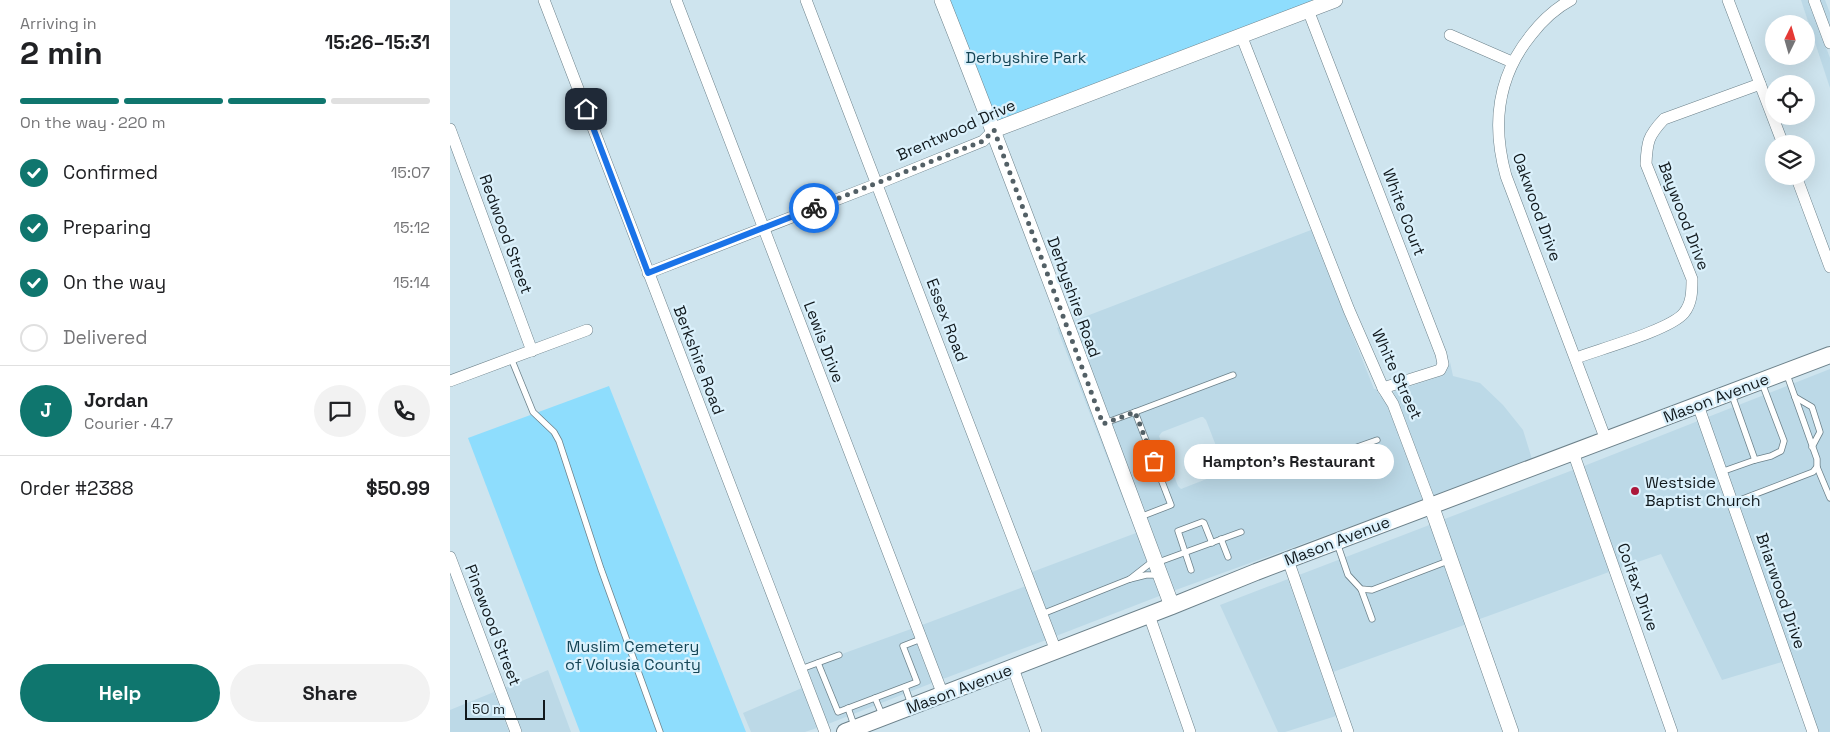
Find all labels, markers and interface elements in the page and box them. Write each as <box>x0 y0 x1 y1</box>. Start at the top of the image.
text: Arriving in <box>20 13 97 34</box>
north arrow <box>1765 15 1815 65</box>
map controls <box>1765 15 1815 185</box>
text: 15:26–15:31 <box>325 30 430 55</box>
text: 2 min <box>20 33 103 73</box>
park label: Derbyshire Park <box>966 47 1087 68</box>
button: locate <box>1765 75 1815 125</box>
pin <box>565 88 607 130</box>
street label: Brentwood Drive <box>893 94 1019 166</box>
icon: home <box>572 95 600 123</box>
text: On the way · 220 m <box>20 112 166 133</box>
button: layers <box>1765 135 1815 185</box>
street label: Oakwood Drive <box>1508 150 1566 264</box>
icon: check <box>20 159 48 187</box>
street label: Baywood Drive <box>1654 159 1714 273</box>
text: Confirmed <box>63 160 158 185</box>
text: 15:07 <box>391 162 430 183</box>
street label: White Court <box>1378 165 1430 259</box>
street label: Redwood Street <box>475 171 537 297</box>
courier <box>789 183 839 233</box>
icon: bike <box>800 194 828 222</box>
icon: check <box>20 214 48 242</box>
text: Preparing <box>63 215 151 240</box>
text: 15:12 <box>393 217 430 238</box>
street label: Derbyshire Road <box>1042 234 1106 360</box>
icon: check <box>20 269 48 297</box>
text: On the way <box>63 270 166 295</box>
text: 15:14 <box>393 272 430 293</box>
street label: Essex Road <box>921 275 973 365</box>
street label: Lewis Drive <box>799 298 849 386</box>
street label: Berkshire Road <box>669 302 729 418</box>
text: Delivered <box>63 325 148 350</box>
street label: White Street <box>1367 325 1427 423</box>
street label: Mason Avenue <box>1660 368 1772 428</box>
button: chat <box>314 385 366 437</box>
button: phone <box>378 385 430 437</box>
text: Jordan <box>84 388 149 413</box>
text: J <box>40 398 52 423</box>
text: Courier · 4.7 <box>84 413 173 434</box>
pin <box>1133 440 1175 482</box>
callout: Hampton's Restaurant <box>1184 444 1394 478</box>
icon: bag <box>1140 447 1168 475</box>
text: Hampton's Restaurant <box>1203 451 1375 472</box>
place label: Westside Baptist Church <box>1645 472 1761 511</box>
text: Order #2388 <box>20 476 134 501</box>
text: $50.99 <box>366 476 430 501</box>
marker: Westside Baptist Church <box>1629 485 1641 497</box>
street label: Mason Avenue <box>1281 511 1393 571</box>
street label: Briarwood Drive <box>1751 530 1811 652</box>
street label: Colfax Drive <box>1612 540 1664 634</box>
street label: Pinewood Street <box>460 561 526 689</box>
park label: Muslim Cemetery of Volusia County <box>565 636 701 675</box>
street label: Mason Avenue <box>903 659 1015 719</box>
button: Help <box>20 664 220 722</box>
button: Share <box>230 664 430 722</box>
scale bar <box>465 697 545 720</box>
text: 50 m <box>472 700 505 718</box>

